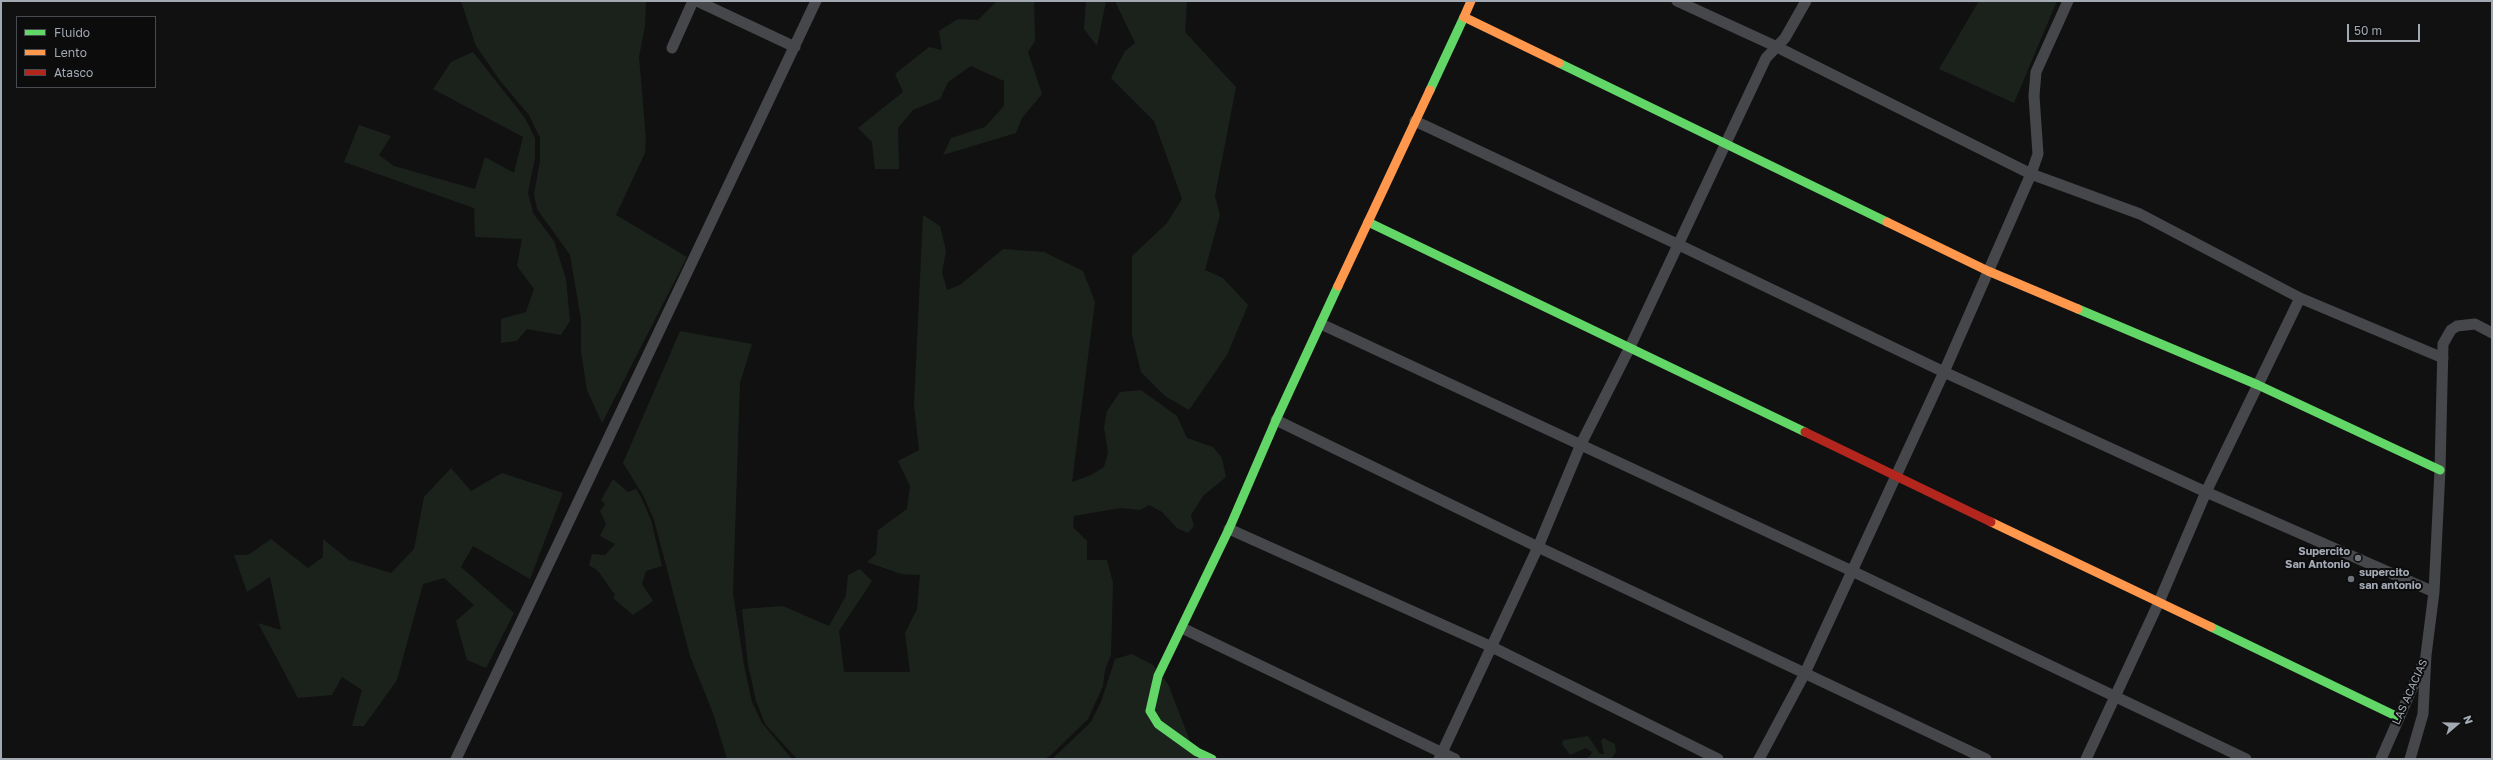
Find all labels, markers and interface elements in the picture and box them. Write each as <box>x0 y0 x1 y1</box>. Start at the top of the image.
legend <box>16 16 156 88</box>
scale bar <box>2349 16 2422 42</box>
text: 50 m <box>2354 23 2382 38</box>
text: Fluido <box>54 25 90 40</box>
text: Lento <box>54 45 87 60</box>
text: Atasco <box>54 65 93 80</box>
place label: Supercito San Antonio <box>2285 545 2350 571</box>
marker: Supercito San Antonio <box>2353 553 2363 563</box>
place label: supercito san antonio <box>2359 566 2421 592</box>
marker: supercito san antonio <box>2346 574 2356 584</box>
street label: LAS ACACIAS <box>2390 657 2430 727</box>
north arrow <box>2437 704 2477 744</box>
text: N <box>2461 714 2476 726</box>

